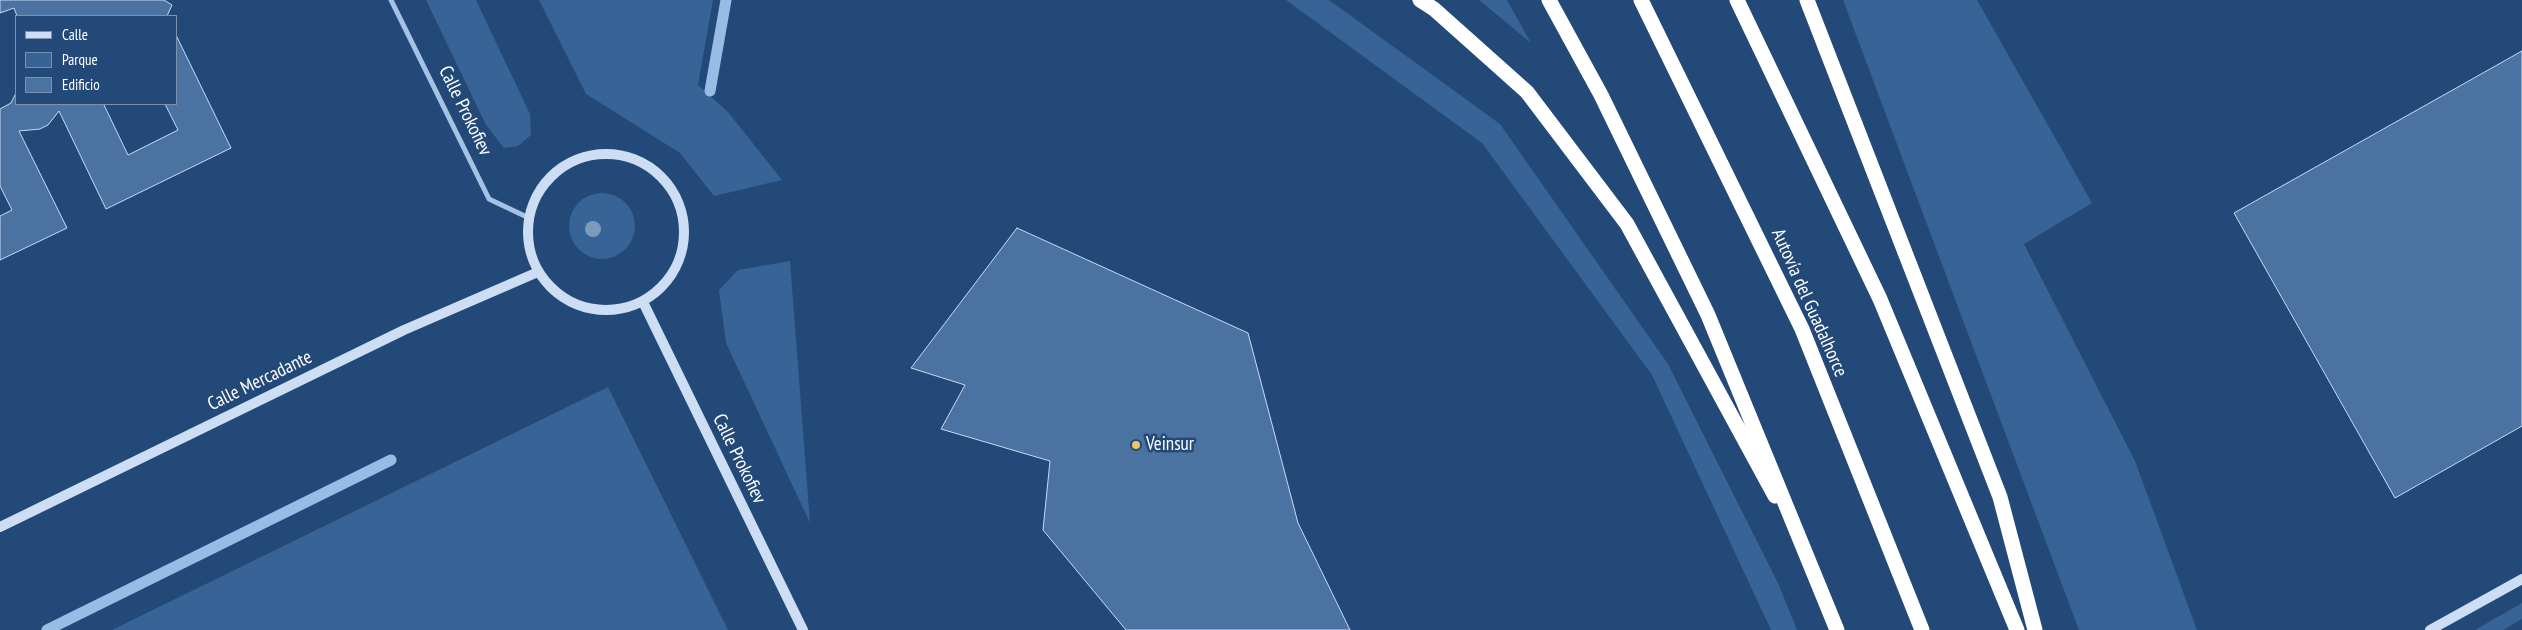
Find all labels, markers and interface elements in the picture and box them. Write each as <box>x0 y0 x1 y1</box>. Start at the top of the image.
legend <box>15 15 178 105</box>
text: Calle <box>62 25 88 44</box>
text: Parque <box>62 50 98 69</box>
street label: Calle Prokofiev <box>434 62 496 160</box>
text: Edificio <box>62 75 100 94</box>
street label: Autovía del Guadalhorce <box>1766 226 1852 380</box>
street label: Calle Mercadante <box>204 346 316 416</box>
street label: Calle Prokofiev <box>708 410 770 508</box>
place label: Veinsur <box>1146 434 1194 456</box>
marker: Veinsur <box>1130 439 1142 451</box>

